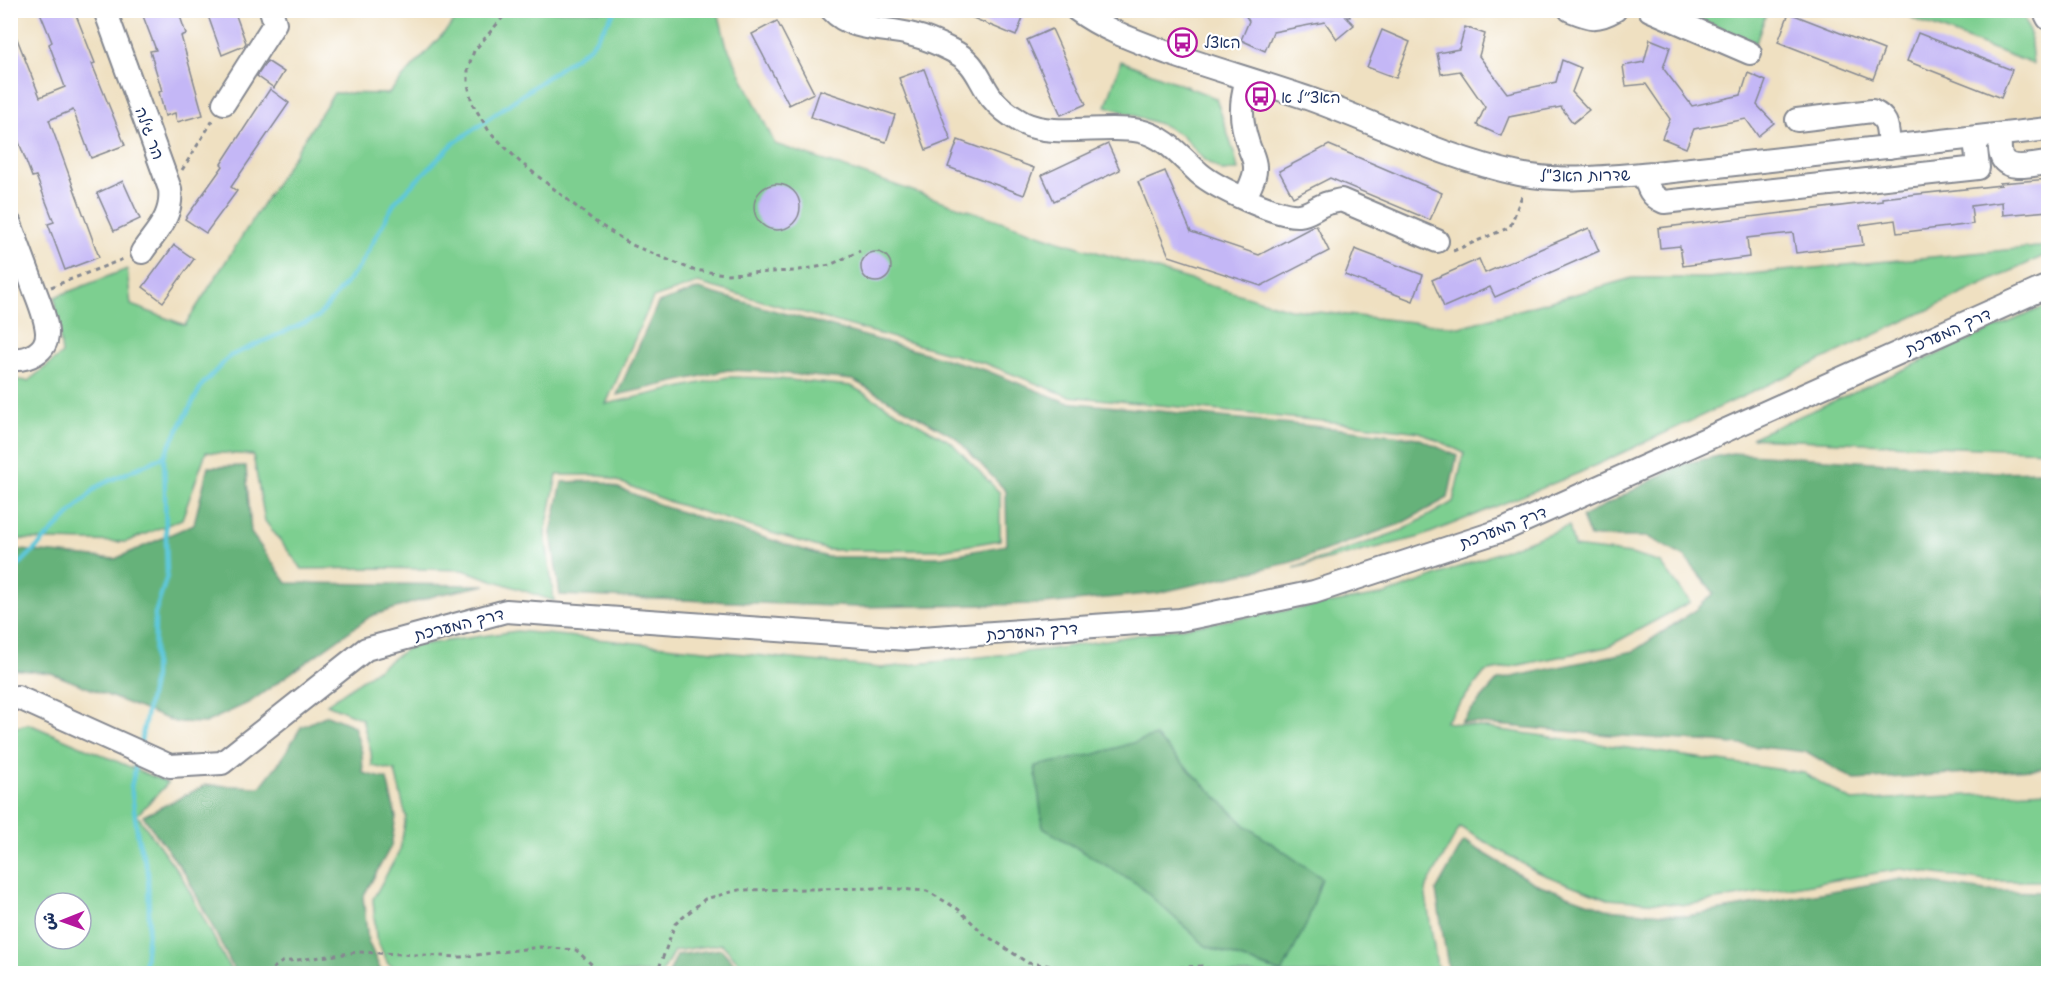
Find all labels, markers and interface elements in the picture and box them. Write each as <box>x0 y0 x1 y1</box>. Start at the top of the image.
bus stop icon: האצל <box>1167 26 1199 58</box>
place label: האצל <box>1204 29 1241 53</box>
bus stop icon: האצ״ל א <box>1244 81 1276 113</box>
place label: האצ״ל א <box>1281 84 1341 108</box>
street label: הר גילה <box>130 103 172 162</box>
street label: שדרות האצ"ל <box>1539 161 1631 187</box>
street label: דרך המערכת <box>1900 300 1994 360</box>
street label: דרך המערכת <box>1455 498 1550 554</box>
street label: דרך המערכת <box>410 600 506 646</box>
street label: דרך המערכת <box>984 615 1079 645</box>
north arrow <box>33 891 93 951</box>
text: ش <box>35 912 59 930</box>

